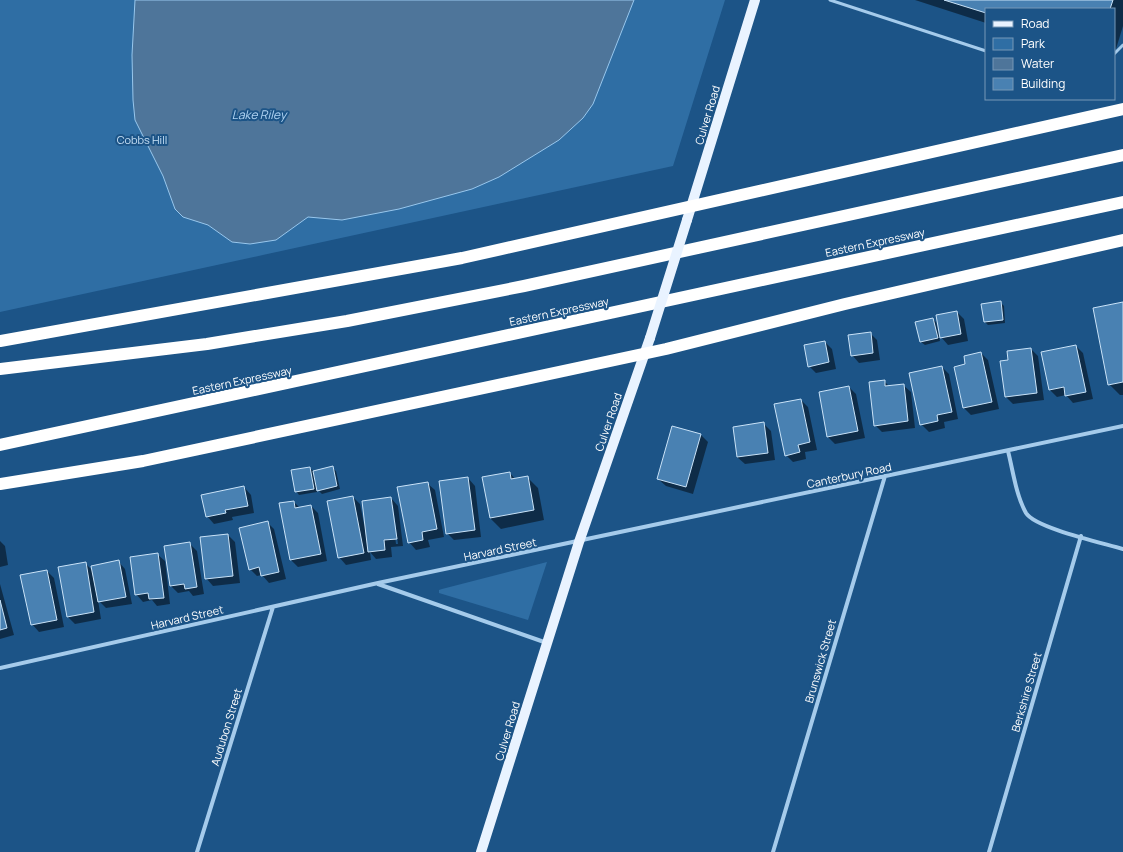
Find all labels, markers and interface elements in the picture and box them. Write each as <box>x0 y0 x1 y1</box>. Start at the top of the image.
legend <box>985 8 1115 100</box>
text: Road <box>1021 15 1049 32</box>
text: Park <box>1021 35 1046 52</box>
text: Water <box>1021 55 1055 72</box>
text: Building <box>1021 75 1065 92</box>
street label: Culver Road <box>691 84 723 146</box>
water label: Lake Riley <box>232 106 288 123</box>
park label: Cobbs Hill <box>117 132 167 147</box>
street label: Eastern Expressway <box>824 224 926 260</box>
street label: Eastern Expressway <box>508 293 610 329</box>
street label: Eastern Expressway <box>191 362 293 398</box>
street label: Culver Road <box>591 391 625 453</box>
street label: Canterbury Road <box>805 459 893 491</box>
street label: Harvard Street <box>462 534 538 564</box>
street label: Harvard Street <box>149 601 225 633</box>
street label: Brunswick Street <box>801 617 839 705</box>
street label: Berkshire Street <box>1007 650 1045 734</box>
street label: Audubon Street <box>207 686 245 768</box>
street label: Culver Road <box>491 700 523 762</box>

